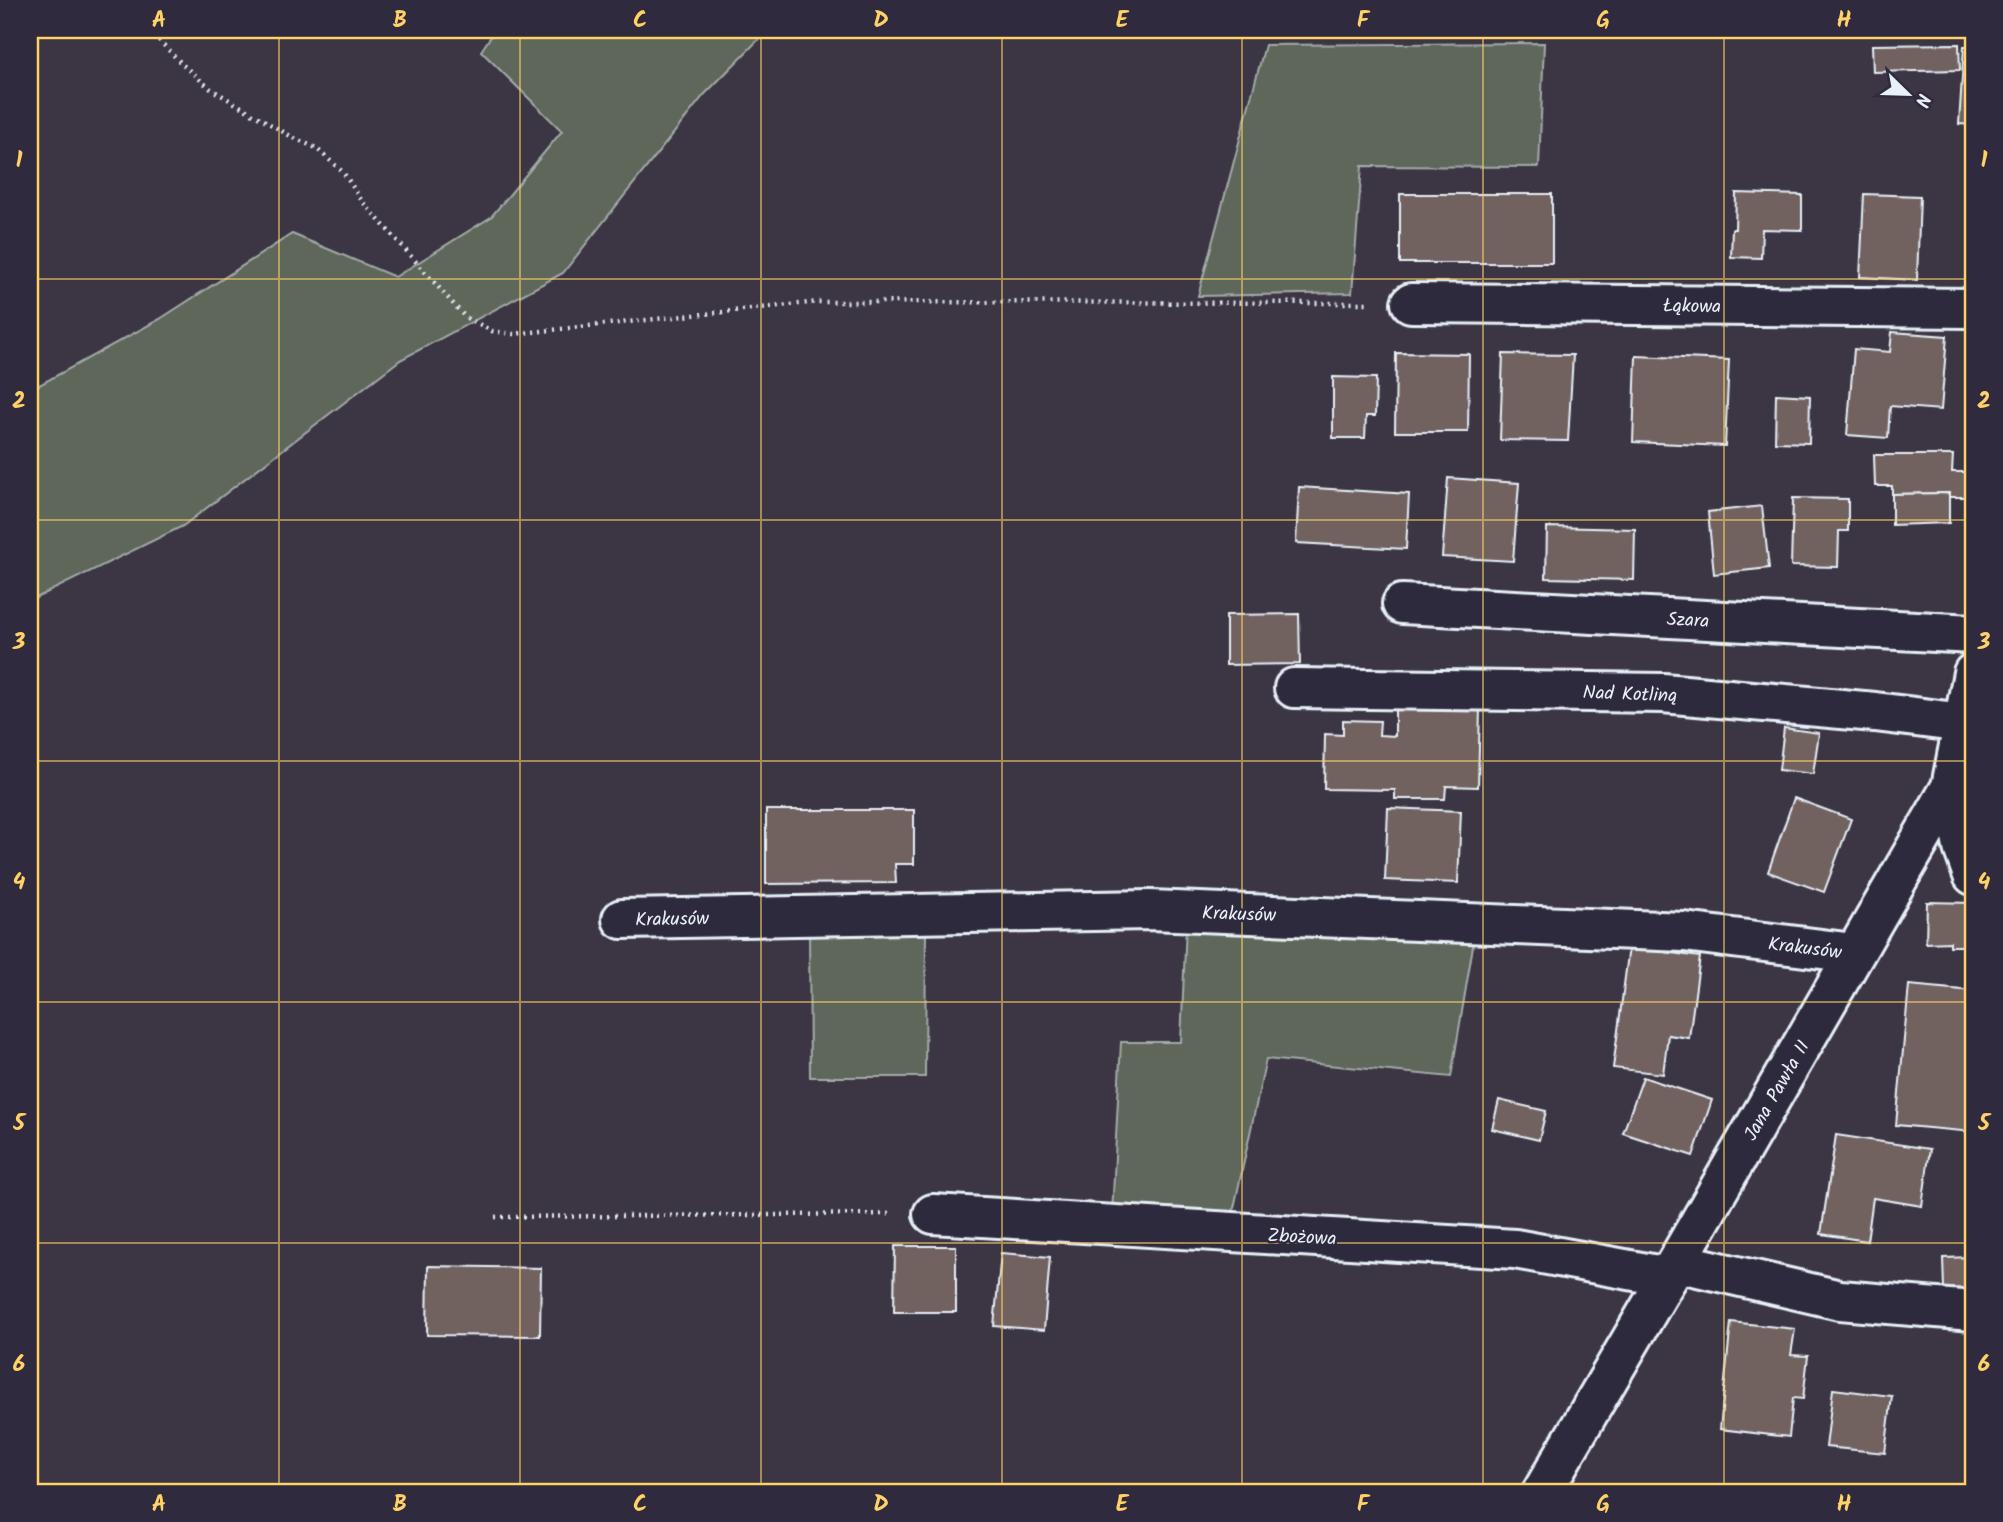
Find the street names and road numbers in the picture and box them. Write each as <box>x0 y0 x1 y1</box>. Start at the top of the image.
street label: Łąkowa <box>1663 291 1721 323</box>
street label: Szara <box>1666 605 1710 637</box>
street label: Nad Kotliną <box>1582 678 1678 712</box>
street label: Krakusów <box>1201 899 1277 931</box>
street label: Krakusów <box>635 904 709 936</box>
street label: Krakusów <box>1766 930 1843 968</box>
street label: Jana Pawła II <box>1737 1035 1819 1147</box>
street label: Zbożowa <box>1267 1221 1337 1255</box>

